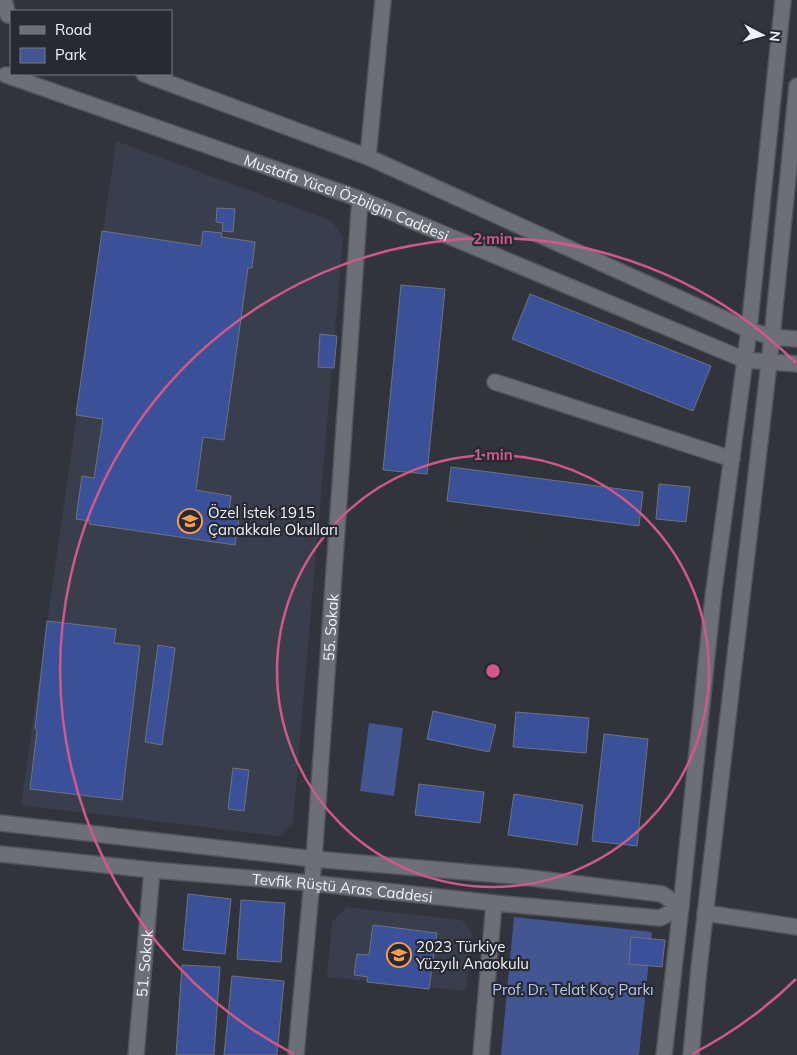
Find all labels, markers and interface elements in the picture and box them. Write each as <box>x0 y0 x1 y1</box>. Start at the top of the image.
legend <box>10 10 172 75</box>
north arrow <box>737 10 787 60</box>
text: Road <box>55 20 92 39</box>
text: N <box>765 30 784 43</box>
text: Park <box>55 45 87 64</box>
street label: Mustafa Yücel Özbilgin Caddesi <box>242 150 452 245</box>
text: 2 min <box>473 229 513 248</box>
text: 1 min <box>473 445 513 464</box>
place label: Özel İstek 1915 Çanakkale Okulları <box>208 503 338 539</box>
school or university icon: Özel İstek 1915 Çanakkale Okulları <box>177 508 203 534</box>
street label: 55. Sokak <box>318 593 342 662</box>
centre of rings <box>484 662 502 680</box>
street label: Tevfik Rüştü Aras Caddesi <box>251 869 434 906</box>
street label: 51. Sokak <box>132 929 156 998</box>
place label: 2023 Türkiye Yüzyılı Anaokulu <box>415 937 529 973</box>
school or university icon: 2023 Türkiye Yüzyılı Anaokulu <box>386 942 412 968</box>
park label: Prof. Dr. Telat Koç Parkı <box>492 980 654 999</box>

